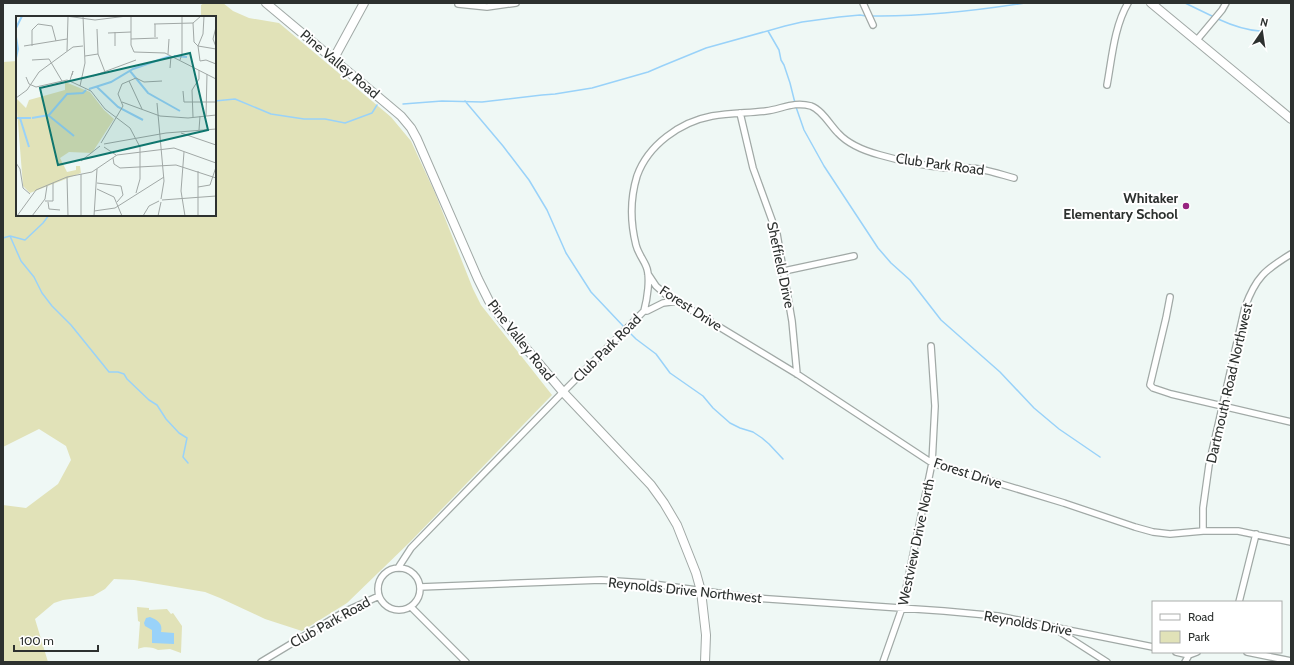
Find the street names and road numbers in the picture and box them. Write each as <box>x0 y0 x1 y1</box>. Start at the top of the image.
street label: Pine Valley Road <box>297 26 383 102</box>
street label: Club Park Road <box>895 149 985 179</box>
street label: Sheffield Drive <box>763 220 799 310</box>
street label: Forest Drive <box>656 281 726 335</box>
street label: Pine Valley Road <box>484 296 558 384</box>
street label: Dartmouth Road Northwest <box>1202 301 1256 465</box>
street label: Club Park Road <box>569 310 645 386</box>
street label: Forest Drive <box>932 453 1004 493</box>
street label: Westview Drive North <box>894 477 938 607</box>
street label: Reynolds Drive Northwest <box>607 573 763 607</box>
street label: Club Park Road <box>287 593 373 651</box>
street label: Reynolds Drive <box>982 606 1074 640</box>

